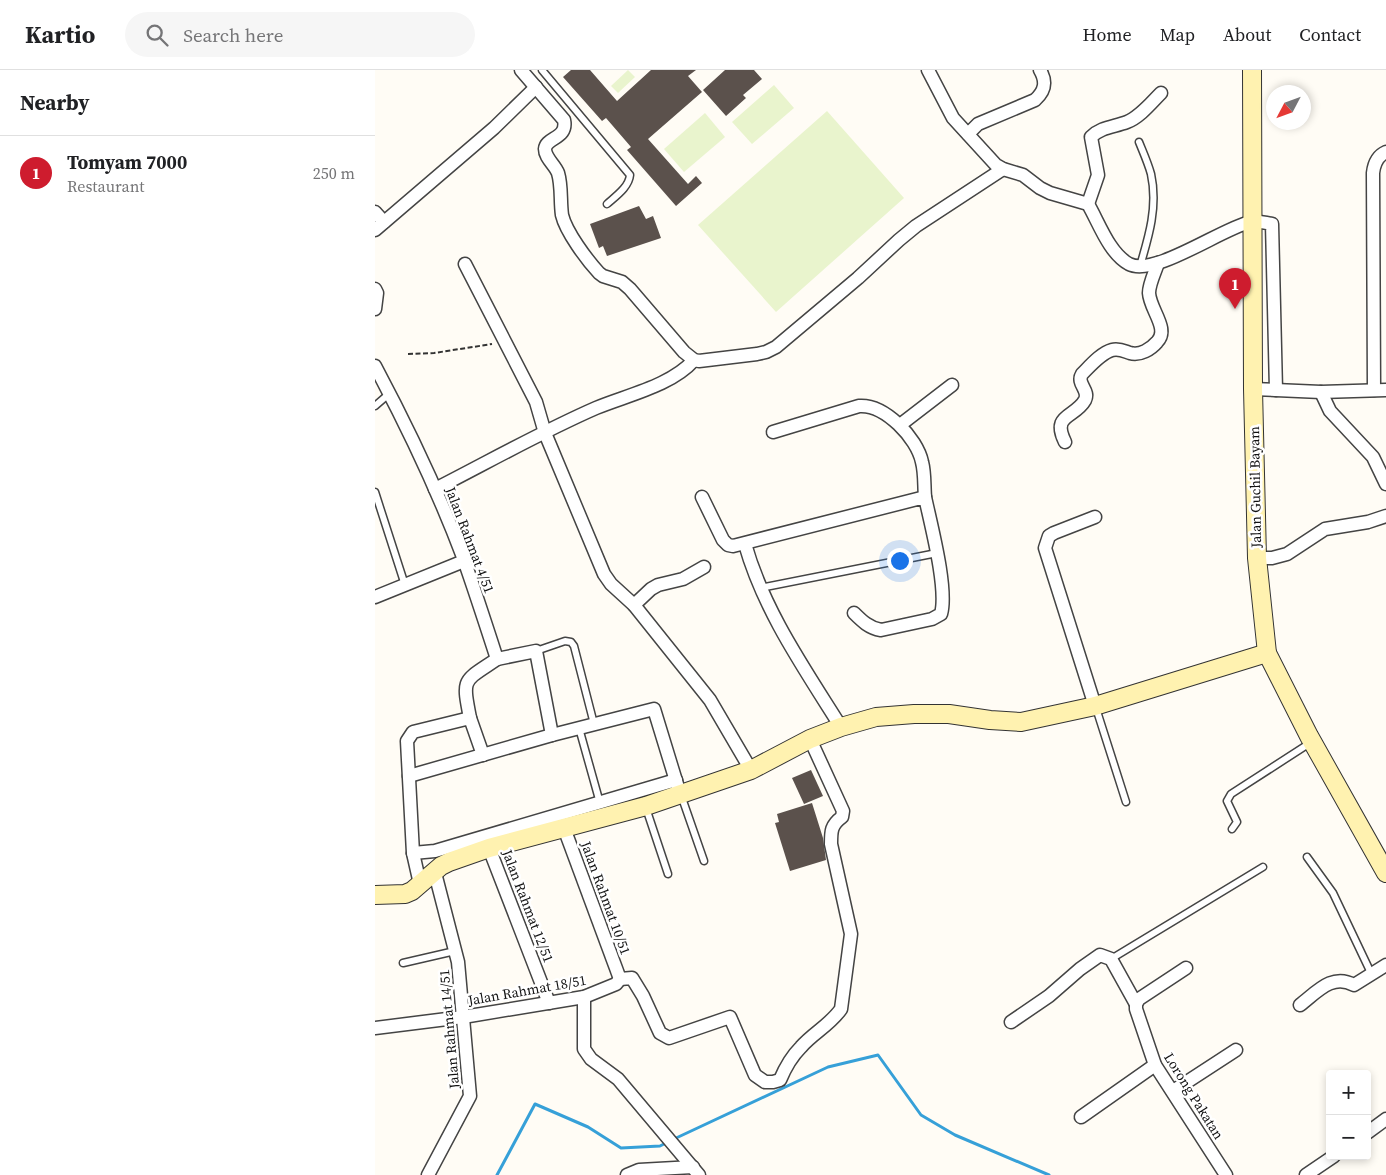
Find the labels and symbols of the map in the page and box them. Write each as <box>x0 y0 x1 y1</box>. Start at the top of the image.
north arrow <box>1266 85 1311 130</box>
pin: 1 <box>1219 268 1251 309</box>
street label: Jalan Guchil Bayam <box>1244 426 1266 549</box>
street label: Jalan Rahmat 4/51 <box>440 483 500 596</box>
your location <box>887 548 913 574</box>
street label: Jalan Rahmat 10/51 <box>576 837 636 958</box>
street label: Jalan Rahmat 12/51 <box>497 846 559 965</box>
street label: Jalan Rahmat 14/51 <box>434 969 464 1090</box>
street label: Jalan Rahmat 18/51 <box>465 970 588 1010</box>
street label: Lorong Pakatan <box>1159 1049 1229 1144</box>

